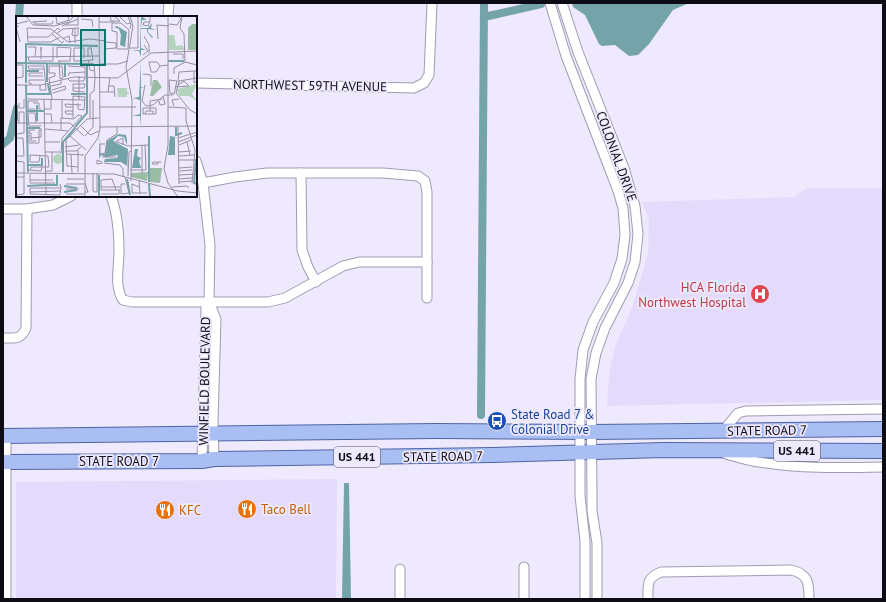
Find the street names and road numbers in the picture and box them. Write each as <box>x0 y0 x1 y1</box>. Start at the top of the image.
street label: NORTHWEST 59TH AVENUE <box>233 76 387 95</box>
street label: COLONIAL DRIVE <box>592 109 641 204</box>
street label: WINFIELD BOULEVARD <box>195 316 214 446</box>
street label: STATE ROAD 7 <box>727 421 807 440</box>
road number: US 441 <box>774 441 820 461</box>
road number: US 441 <box>334 447 380 467</box>
street label: STATE ROAD 7 <box>403 447 483 466</box>
street label: STATE ROAD 7 <box>79 453 159 470</box>

